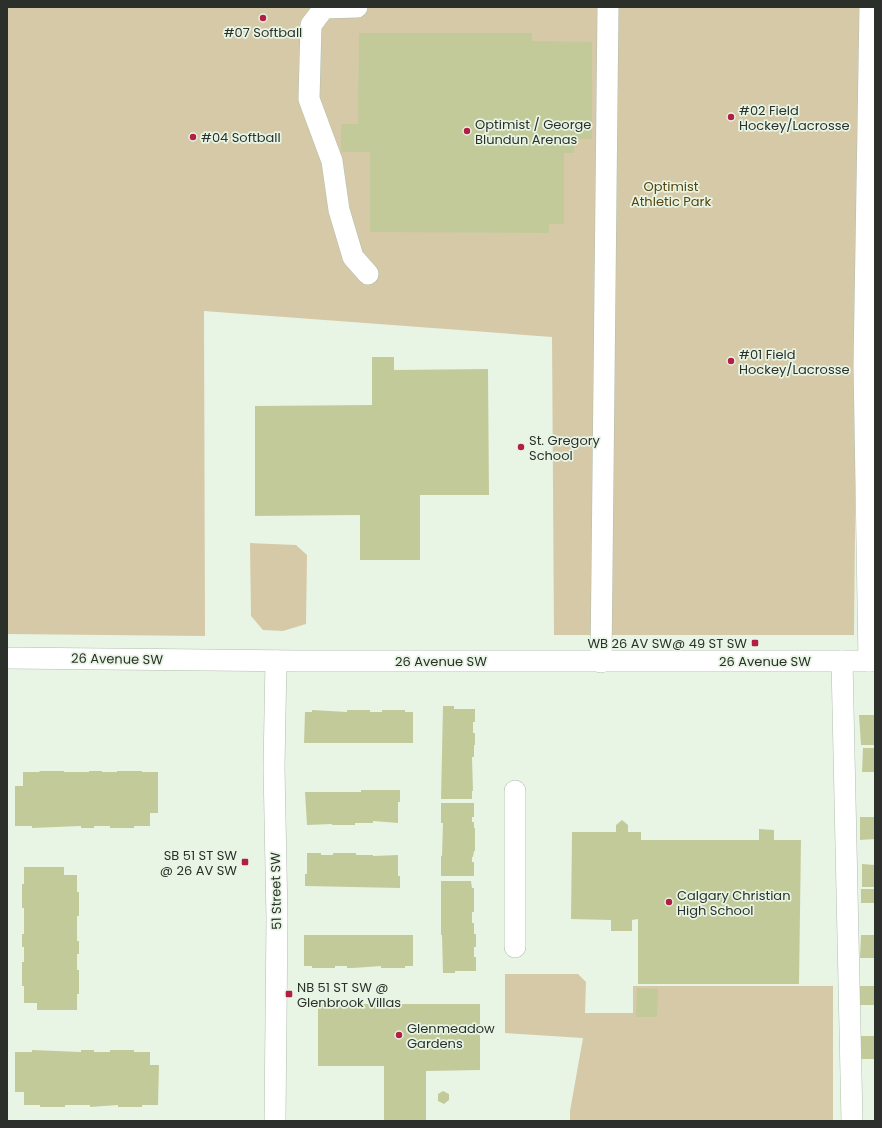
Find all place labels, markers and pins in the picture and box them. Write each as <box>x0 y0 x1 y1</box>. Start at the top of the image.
marker: #07 Softball <box>258 13 268 23</box>
place label: #07 Softball <box>224 23 302 42</box>
place label: #02 Field Hockey/Lacrosse <box>739 101 850 135</box>
marker: #02 Field Hockey/Lacrosse <box>726 112 736 122</box>
place label: Optimist / George Blundun Arenas <box>475 115 591 149</box>
marker: Optimist / George Blundun Arenas <box>462 126 472 136</box>
place label: #04 Softball <box>201 128 281 147</box>
marker: #04 Softball <box>188 132 198 142</box>
place label: #01 Field Hockey/Lacrosse <box>739 345 850 379</box>
marker: #01 Field Hockey/Lacrosse <box>726 356 736 366</box>
place label: St. Gregory School <box>529 431 601 465</box>
marker: St. Gregory School <box>516 442 526 452</box>
place label: WB 26 AV SW@ 49 ST SW <box>587 634 747 653</box>
marker: WB 26 AV SW@ 49 ST SW <box>750 638 760 648</box>
place label: SB 51 ST SW @ 26 AV SW <box>160 846 237 880</box>
marker: SB 51 ST SW @ 26 AV SW <box>240 857 250 867</box>
place label: Calgary Christian High School <box>677 886 790 920</box>
marker: Calgary Christian High School <box>664 897 674 907</box>
place label: NB 51 ST SW @ Glenbrook Villas <box>297 978 401 1012</box>
marker: NB 51 ST SW @ Glenbrook Villas <box>284 989 294 999</box>
place label: Glenmeadow Gardens <box>407 1019 495 1053</box>
marker: Glenmeadow Gardens <box>394 1030 404 1040</box>

